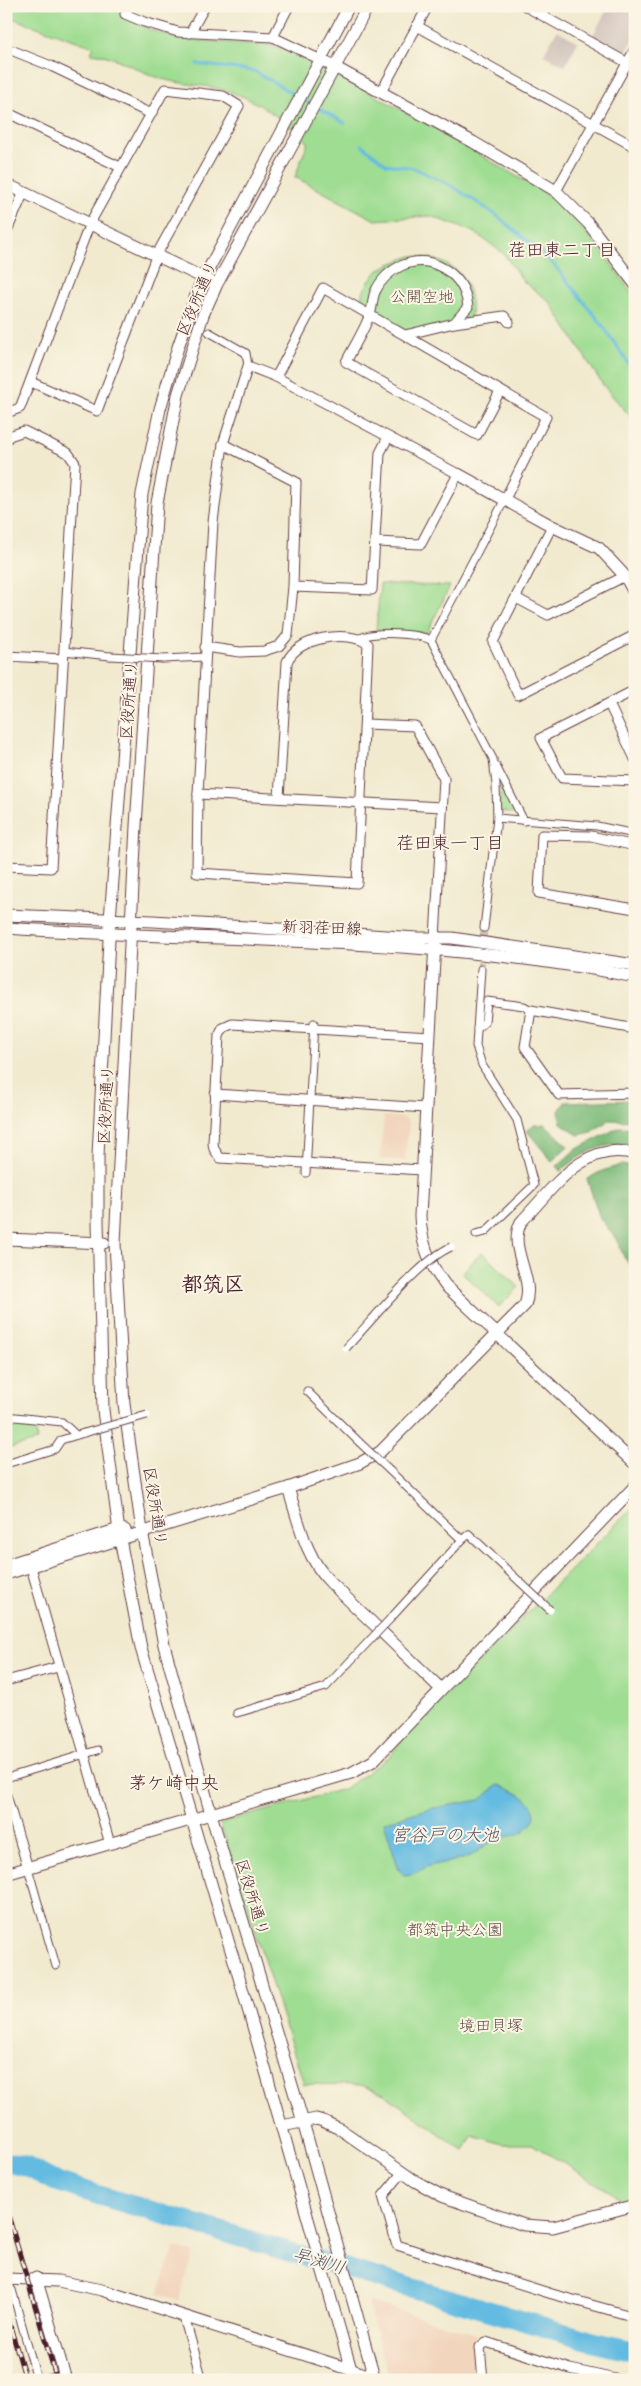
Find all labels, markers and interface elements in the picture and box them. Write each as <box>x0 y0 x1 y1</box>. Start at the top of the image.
district label: 荏田東二丁目 <box>508 239 616 263</box>
street label: 区役所通り <box>172 258 223 340</box>
park label: 公開空地 <box>390 287 454 308</box>
street label: 区役所通り <box>116 659 143 741</box>
district label: 荏田東一丁目 <box>396 832 504 856</box>
street label: 新羽荏田線 <box>282 917 362 940</box>
street label: 区役所通り <box>94 1065 119 1146</box>
district label: 都筑区 <box>182 1271 245 1299</box>
street label: 区役所通り <box>138 1465 171 1547</box>
district label: 茅ケ崎中央 <box>129 1772 219 1796</box>
water label: 宮谷戸の大池 <box>391 1824 500 1848</box>
street label: 区役所通り <box>230 1856 273 1939</box>
park label: 都筑中央公園 <box>407 1920 503 1941</box>
park label: 境田貝塚 <box>459 2016 523 2037</box>
water label: 早渕川 <box>289 2243 348 2281</box>

